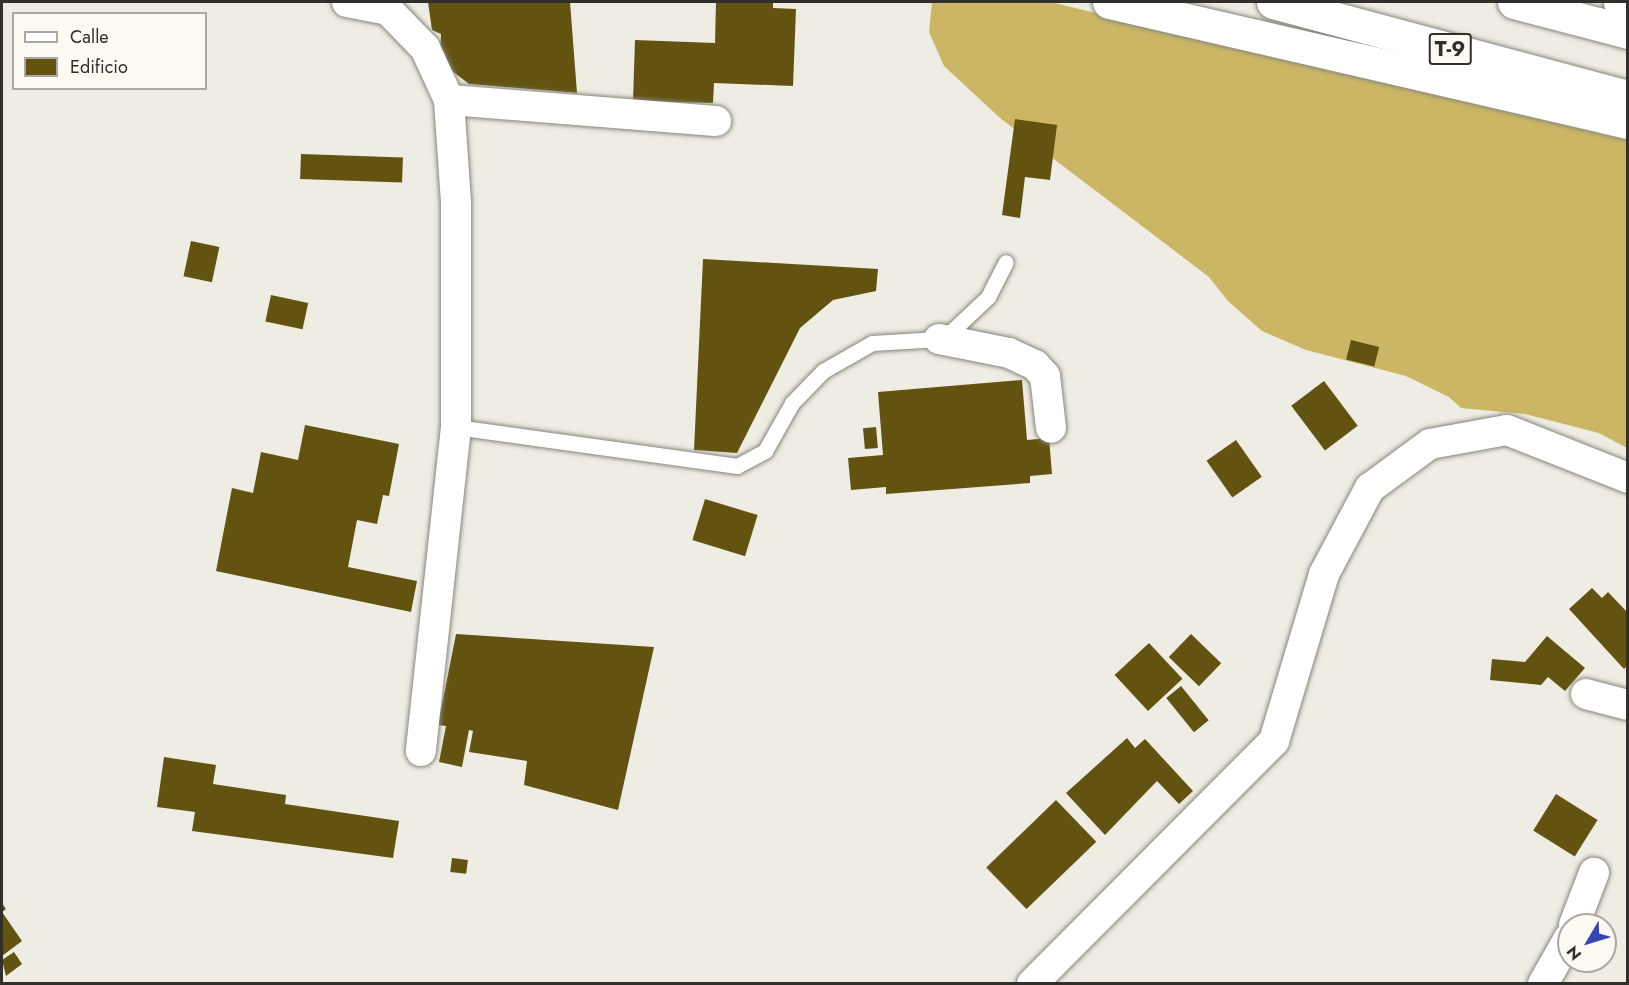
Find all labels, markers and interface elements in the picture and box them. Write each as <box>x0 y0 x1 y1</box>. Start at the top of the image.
legend <box>12 12 207 90</box>
text: Calle <box>70 24 109 50</box>
road number: T-9 <box>1428 31 1472 67</box>
text: Edificio <box>70 54 128 80</box>
north arrow <box>1557 913 1617 973</box>
text: N <box>1561 941 1587 965</box>

